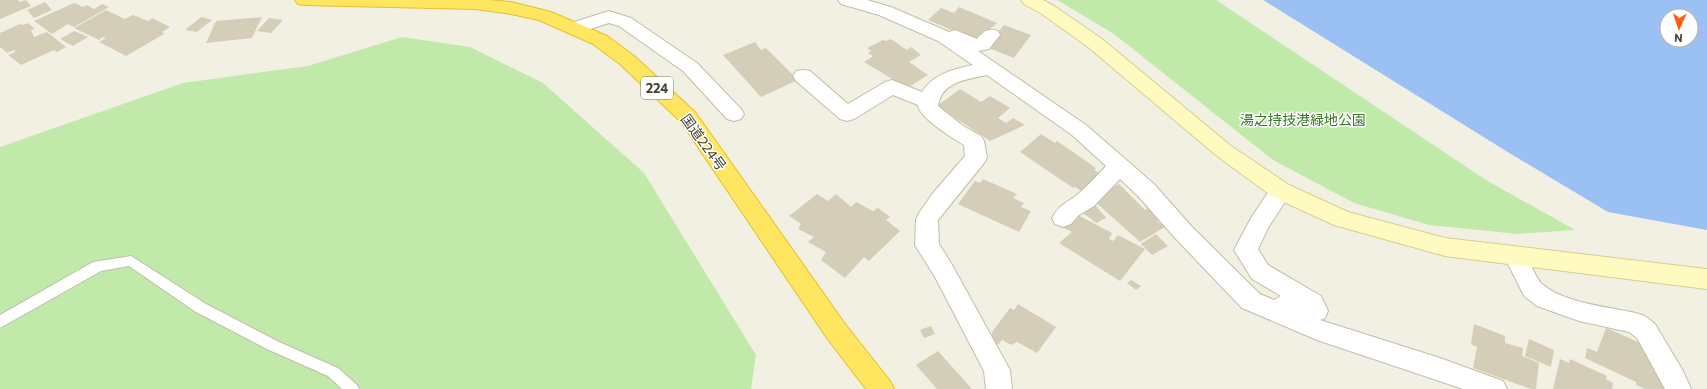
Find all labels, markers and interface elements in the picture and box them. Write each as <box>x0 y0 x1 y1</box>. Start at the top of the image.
north arrow <box>1659 8 1699 48</box>
text: N <box>1674 32 1683 45</box>
road number: 224 <box>641 77 673 99</box>
street label: 国道224号 <box>678 110 730 174</box>
park label: 湯之持技港緑地公園 <box>1240 111 1366 128</box>

